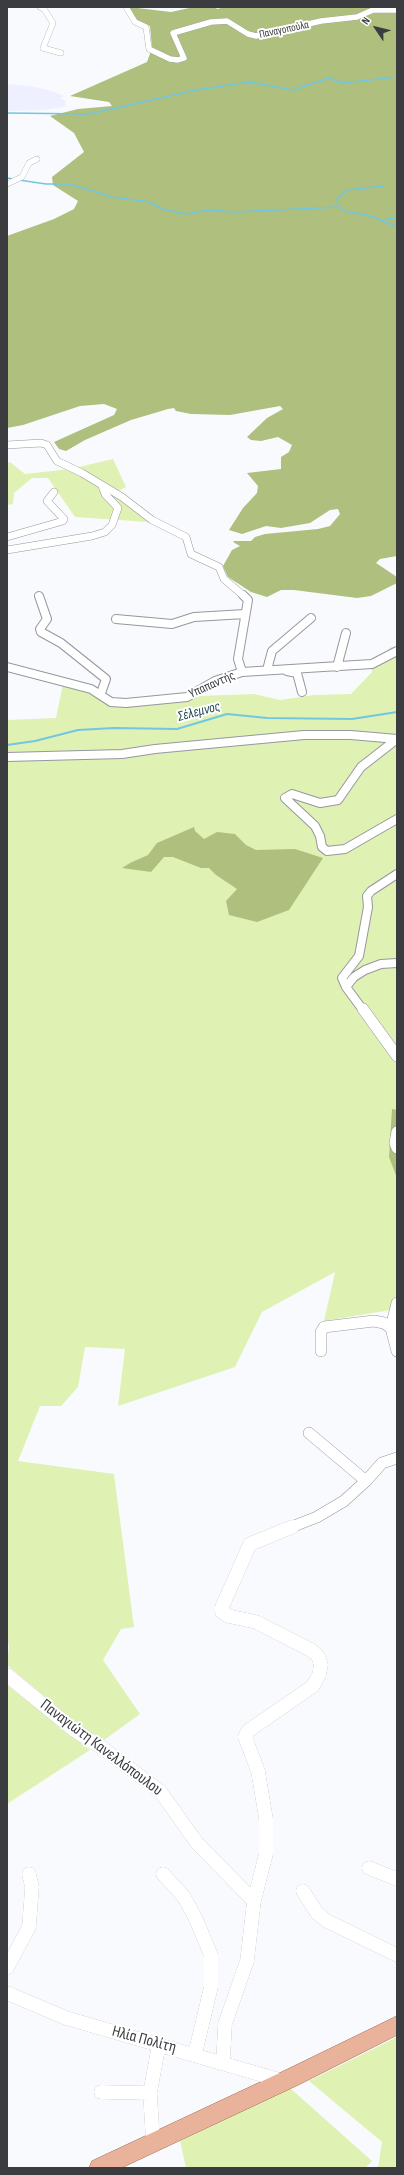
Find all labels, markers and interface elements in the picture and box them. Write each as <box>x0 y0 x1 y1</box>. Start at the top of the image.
north arrow <box>356 8 396 48</box>
text: N <box>359 15 373 27</box>
street label: Παναγοπούλα <box>258 18 310 42</box>
street label: Υπαπαντής <box>187 668 237 702</box>
water label: Σέλεμνος <box>176 698 222 726</box>
street label: Παναγιώτη Κανελλόπουλου <box>36 1696 166 1800</box>
street label: Ηλία Πολίτη <box>110 2022 178 2058</box>

